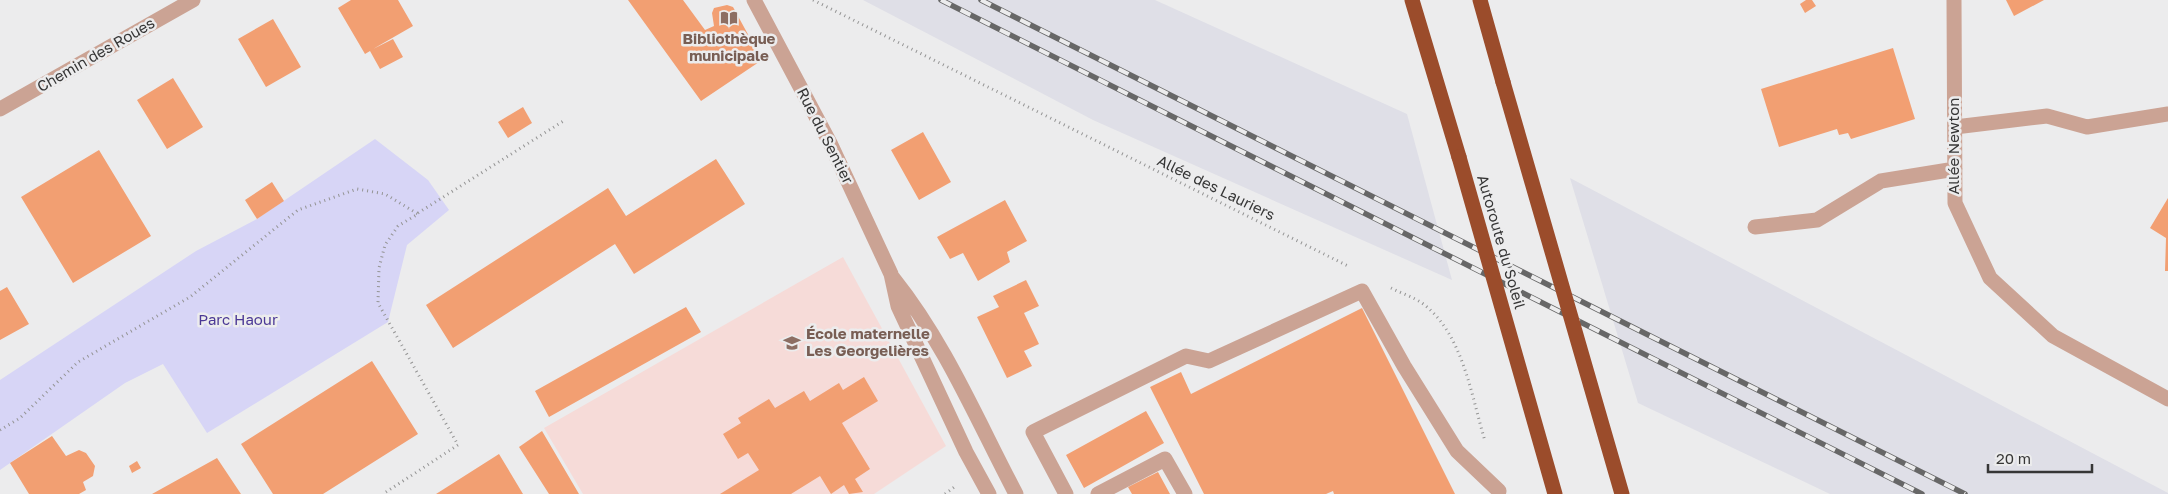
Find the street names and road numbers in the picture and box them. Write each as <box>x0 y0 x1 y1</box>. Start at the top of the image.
street label: Chemin des Roues <box>33 13 158 95</box>
street label: Rue du Sentier <box>794 84 858 187</box>
street label: Allée Newton <box>1944 98 1962 194</box>
street label: Allée des Lauriers <box>1155 151 1278 223</box>
street label: Autoroute du Soleil <box>1474 172 1530 311</box>

